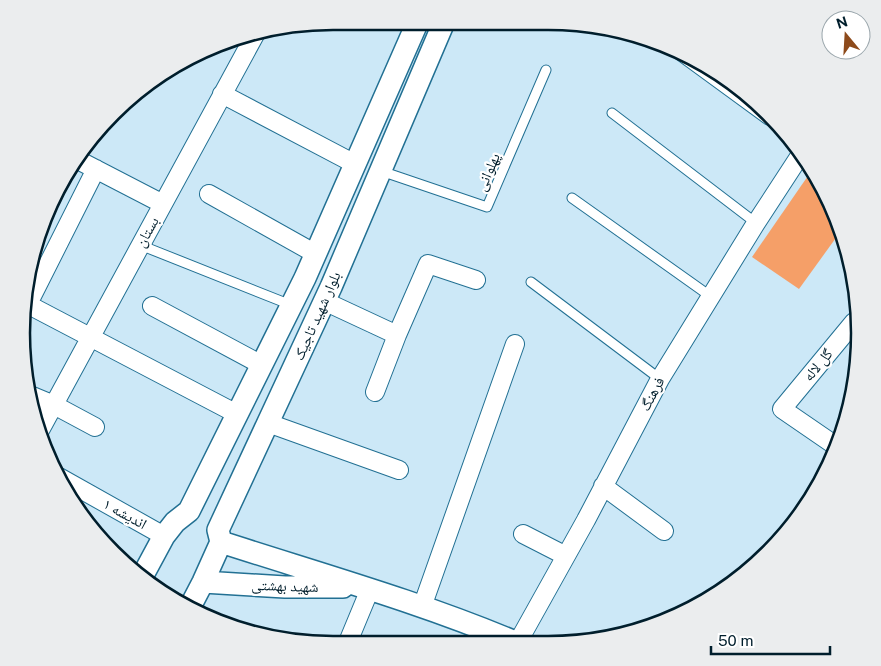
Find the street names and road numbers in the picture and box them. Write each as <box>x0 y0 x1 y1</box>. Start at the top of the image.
street label: پهلوانی <box>472 150 505 194</box>
street label: بستان <box>131 214 164 251</box>
street label: بلوار شهید تاجیک <box>289 269 345 363</box>
street label: گل لاله <box>799 345 838 385</box>
street label: فرهنگ <box>636 374 668 414</box>
street label: اندیشه ۱ <box>100 495 150 533</box>
street label: شهید بهشتی <box>251 576 319 597</box>

